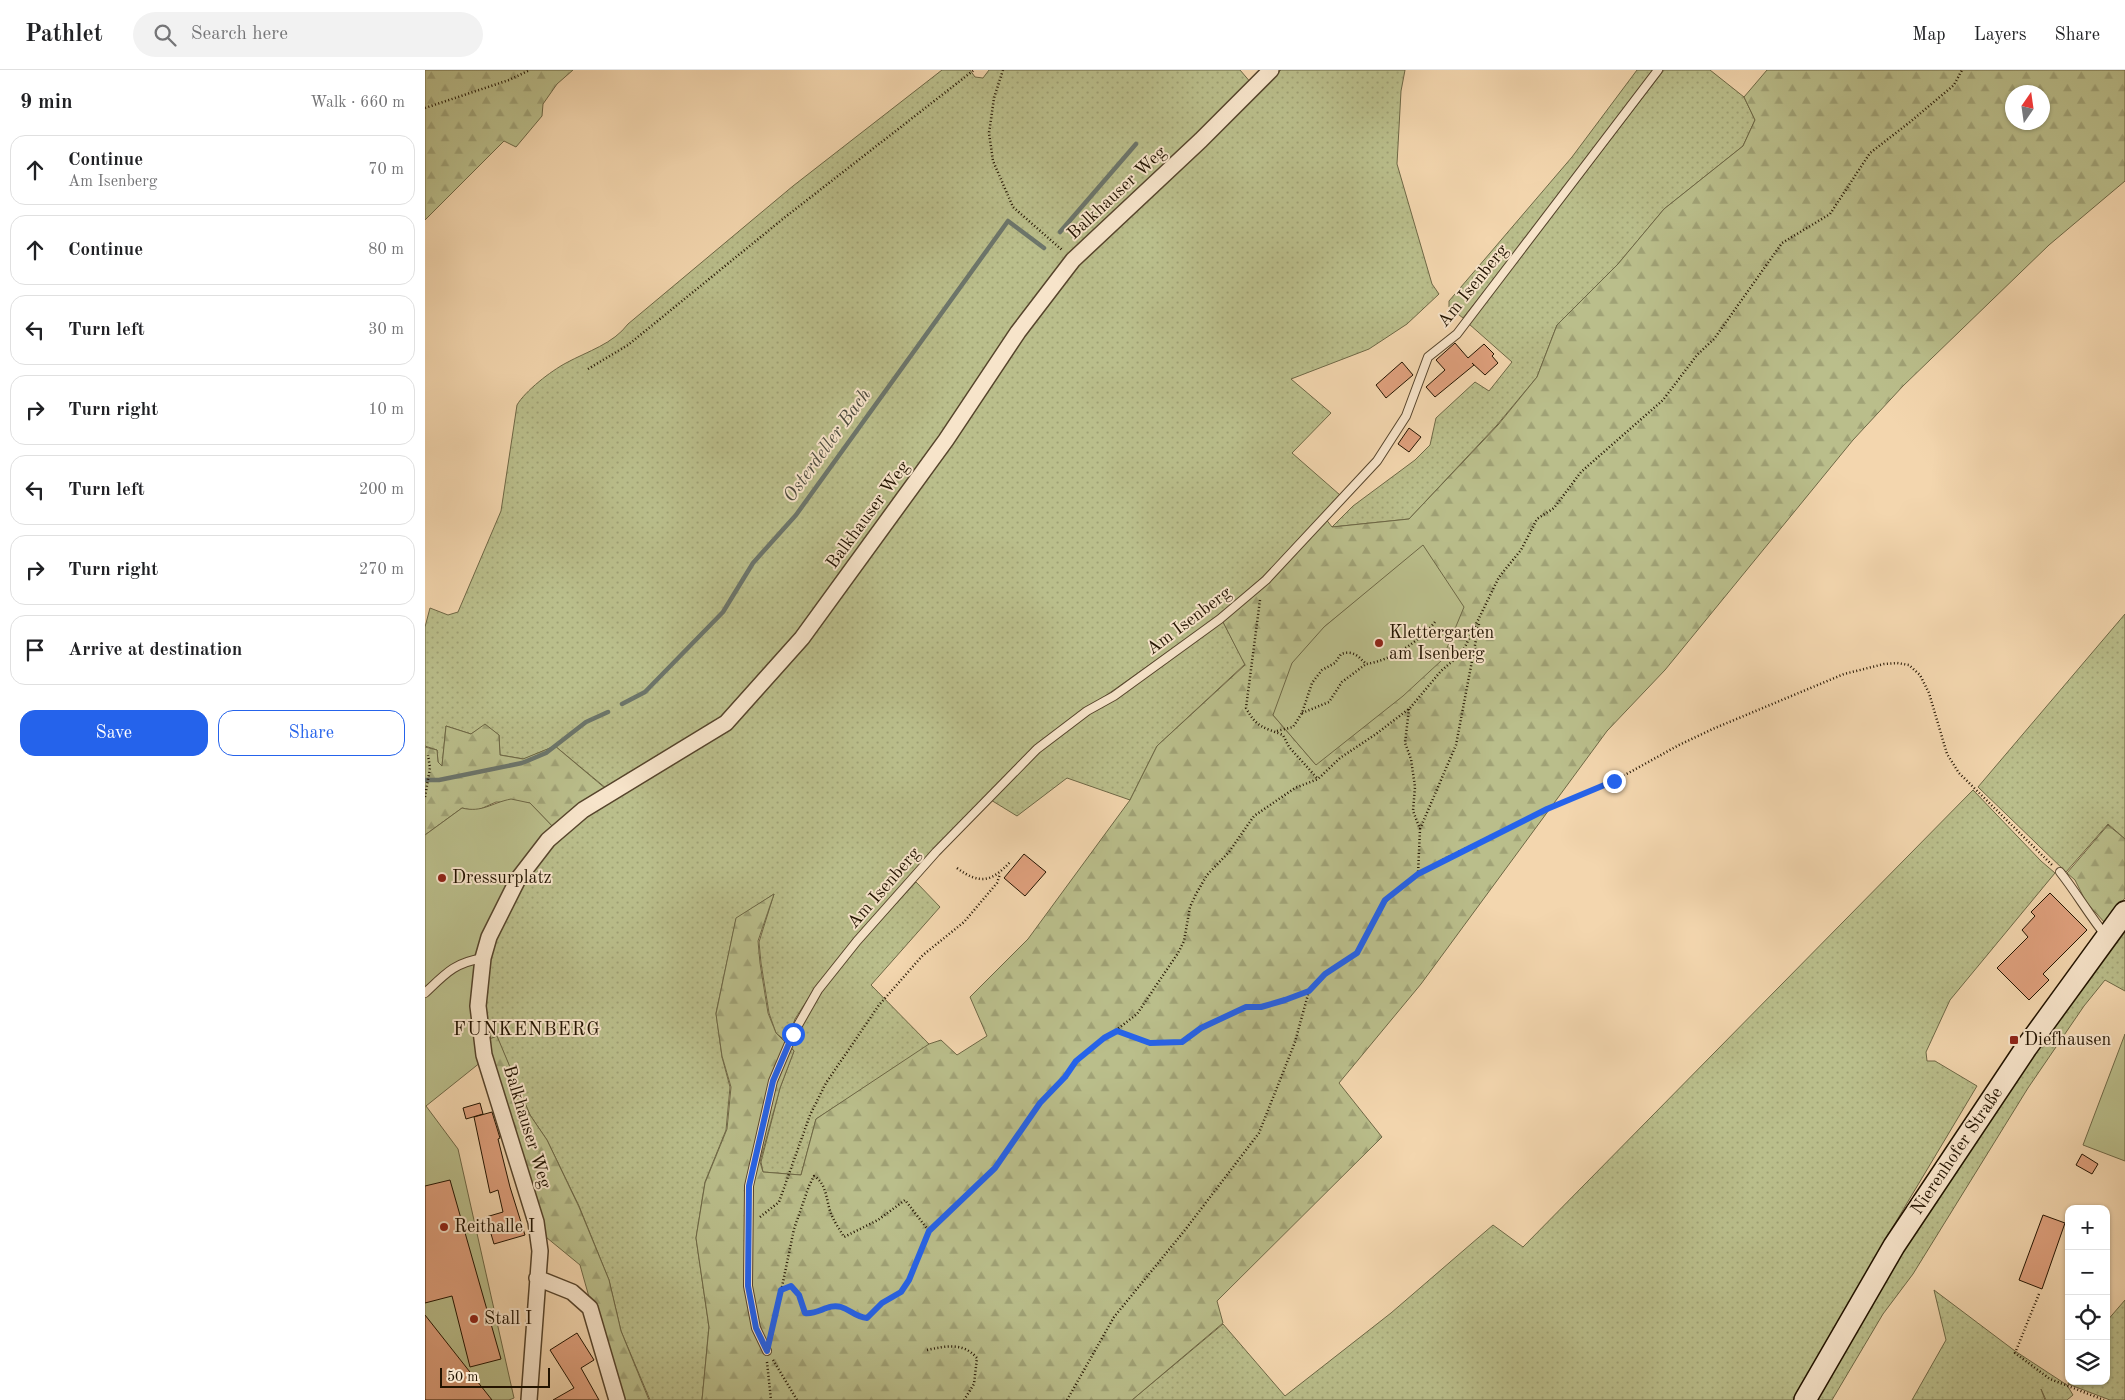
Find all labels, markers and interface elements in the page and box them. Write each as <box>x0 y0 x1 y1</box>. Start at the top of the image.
search box <box>133 12 483 57</box>
icon: search <box>151 21 179 49</box>
text: Pathlet <box>25 23 103 47</box>
text: Search here <box>191 25 288 44</box>
text: Map <box>1912 26 1946 44</box>
text: Layers <box>1974 26 2026 44</box>
text: Share <box>2054 26 2100 44</box>
north arrow <box>2005 85 2050 130</box>
text: 9 min <box>20 92 73 113</box>
text: Walk · 660 m <box>310 95 405 111</box>
street label: Balkhauser Weg <box>1064 143 1170 243</box>
text: Continue <box>68 151 143 170</box>
icon: ahead <box>21 156 49 184</box>
text: 70 m <box>368 162 404 178</box>
text: Am Isenberg <box>68 174 157 190</box>
icon: ahead <box>21 236 49 264</box>
text: Continue <box>68 241 143 260</box>
street label: Am Isenberg <box>1434 241 1512 331</box>
text: 80 m <box>368 242 404 258</box>
icon: left <box>21 316 49 344</box>
text: Turn left <box>68 321 145 340</box>
text: 30 m <box>368 322 404 338</box>
water label: Osterdeller Bach <box>781 386 875 506</box>
icon: right <box>21 396 49 424</box>
text: Turn right <box>68 401 158 420</box>
text: 10 m <box>368 402 404 418</box>
street label: Balkhauser Weg <box>823 458 913 572</box>
icon: left <box>21 476 49 504</box>
text: Turn left <box>68 481 145 500</box>
text: 200 m <box>359 482 404 498</box>
icon: right <box>21 556 49 584</box>
text: Turn right <box>68 561 158 580</box>
text: 270 m <box>359 562 404 578</box>
street label: Am Isenberg <box>1143 583 1235 658</box>
place label: Klettergarten am Isenberg <box>1389 624 1495 663</box>
icon: arrive <box>21 636 49 664</box>
marker: Klettergarten am Isenberg <box>1373 637 1385 649</box>
text: Arrive at destination <box>68 641 242 660</box>
button: Save <box>20 710 208 756</box>
button: Share <box>218 710 405 756</box>
route end <box>1603 770 1626 793</box>
street label: Am Isenberg <box>844 844 924 932</box>
place label: Dressurplatz <box>452 869 552 887</box>
marker: Dressurplatz <box>436 872 448 884</box>
district label: FUNKENBERG <box>453 1021 601 1040</box>
route start <box>782 1023 805 1046</box>
place label: Diefhausen <box>2024 1031 2112 1049</box>
marker: Diefhausen <box>2008 1034 2020 1046</box>
street label: Balkhauser Weg <box>500 1063 554 1191</box>
street label: Nierenhofer Straße <box>1908 1084 2006 1218</box>
map controls <box>2065 1205 2110 1385</box>
button: + <box>2065 1205 2110 1250</box>
place label: Reithalle I <box>454 1218 535 1236</box>
marker: Reithalle I <box>438 1221 450 1233</box>
button: − <box>2065 1250 2110 1295</box>
button: locate <box>2065 1295 2110 1340</box>
place label: Stall I <box>484 1310 532 1328</box>
marker: Stall I <box>468 1313 480 1325</box>
button: layers <box>2065 1340 2110 1385</box>
scale bar <box>440 1365 550 1388</box>
text: 50 m <box>447 1370 478 1384</box>

